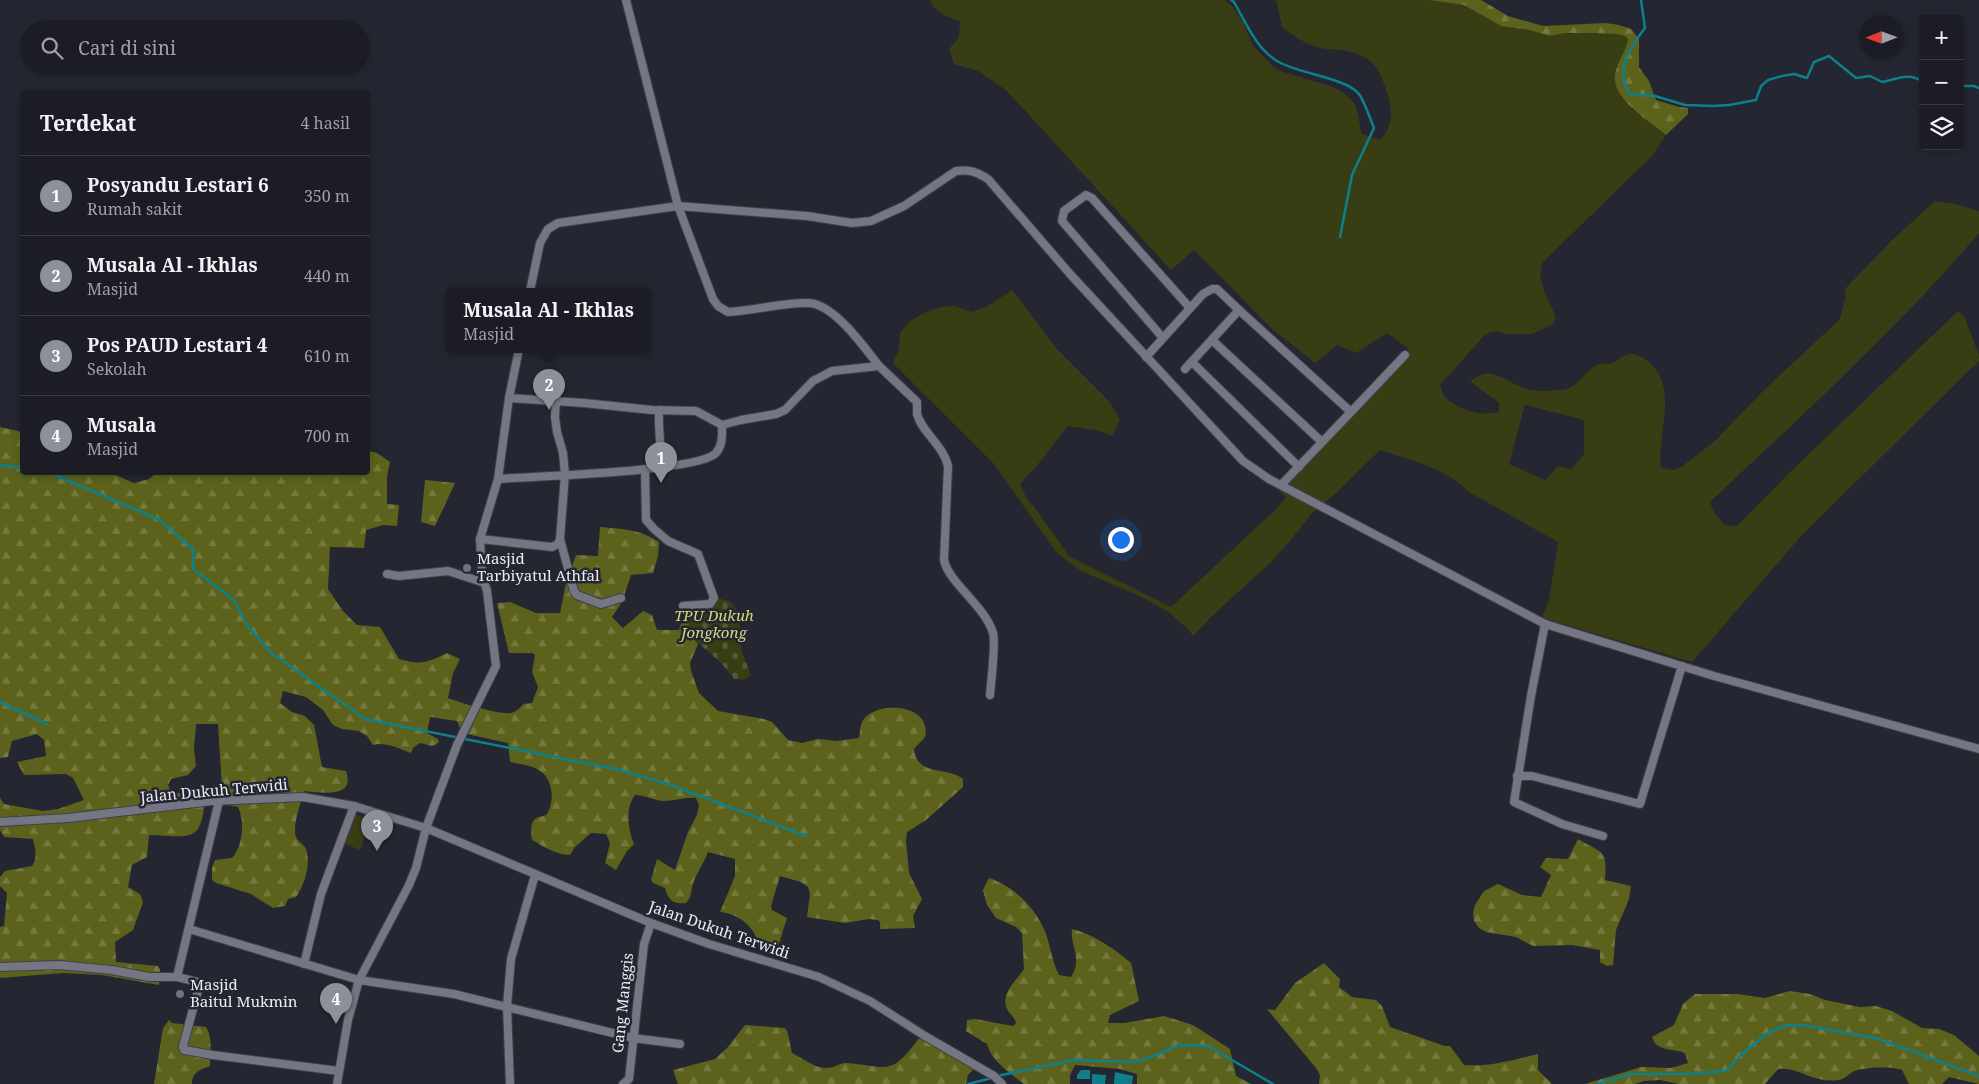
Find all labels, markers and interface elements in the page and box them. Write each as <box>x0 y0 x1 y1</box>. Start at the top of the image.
north arrow <box>1859 15 1904 60</box>
map controls <box>1919 15 1964 150</box>
button: + <box>1919 15 1964 60</box>
search box <box>20 20 370 75</box>
icon: search <box>38 34 66 62</box>
text: Cari di sini <box>78 35 176 61</box>
button: − <box>1919 60 1964 105</box>
button: layers <box>1919 105 1964 150</box>
text: Terdekat <box>40 109 136 137</box>
text: 4 hasil <box>300 112 350 134</box>
text: Posyandu Lestari 6 <box>87 172 269 198</box>
text: 1 <box>51 185 61 207</box>
text: 350 m <box>304 185 350 207</box>
text: Rumah sakit <box>87 198 182 220</box>
text: Musala Al - Ikhlas <box>87 252 258 278</box>
text: 2 <box>51 265 61 287</box>
text: 440 m <box>304 265 350 287</box>
text: Masjid <box>87 278 138 300</box>
popup <box>446 288 651 353</box>
text: Musala Al - Ikhlas <box>463 297 634 323</box>
text: Masjid <box>463 323 514 345</box>
text: Pos PAUD Lestari 4 <box>87 332 268 358</box>
text: 3 <box>51 345 61 367</box>
text: 610 m <box>304 345 350 367</box>
text: Sekolah <box>87 358 147 380</box>
pin: 2 <box>533 369 565 410</box>
text: Musala <box>87 412 156 438</box>
text: 4 <box>51 425 61 447</box>
text: 700 m <box>304 425 350 447</box>
text: Masjid <box>87 438 138 460</box>
pin: 1 <box>645 442 677 483</box>
your location <box>1108 527 1134 553</box>
place label: Masjid Tarbiyatul Athfal <box>477 548 600 585</box>
marker: Masjid Tarbiyatul Athfal <box>461 562 473 574</box>
park label: TPU Dukuh Jongkong <box>674 605 754 642</box>
street label: Jalan Dukuh Terwidi <box>138 774 289 806</box>
pin: 3 <box>361 810 393 851</box>
street label: Jalan Dukuh Terwidi <box>645 895 793 963</box>
street label: Gang Manggis <box>607 952 637 1054</box>
place label: Masjid Baitul Mukmin <box>190 974 298 1011</box>
pin: 4 <box>320 983 352 1024</box>
marker: Masjid Baitul Mukmin <box>174 988 186 1000</box>

